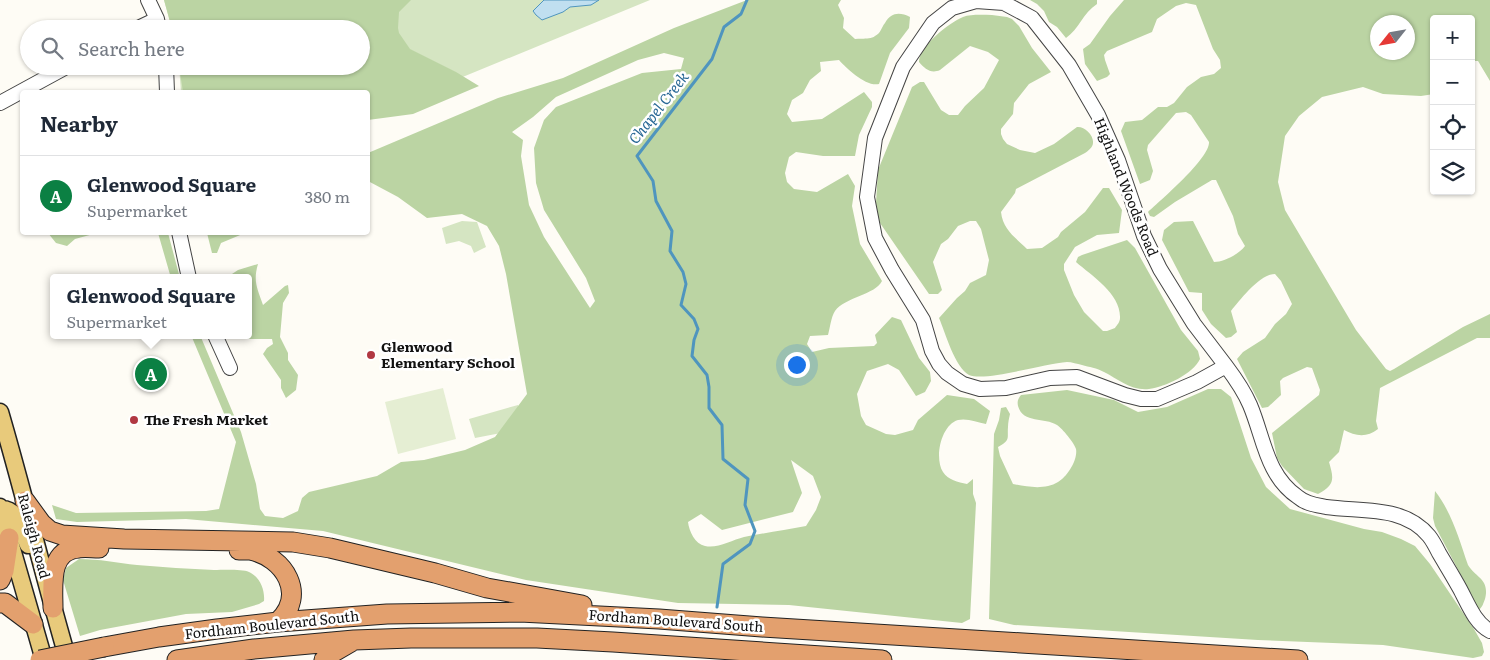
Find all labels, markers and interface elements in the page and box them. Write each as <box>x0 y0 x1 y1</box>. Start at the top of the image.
north arrow <box>1370 15 1415 60</box>
map controls <box>1430 15 1475 195</box>
button: + <box>1430 15 1475 60</box>
search box <box>20 20 370 75</box>
icon: search <box>38 34 66 62</box>
text: Search here <box>78 34 185 62</box>
button: − <box>1430 60 1475 105</box>
water label: Chapel Creek <box>622 65 694 148</box>
button: locate <box>1430 105 1475 150</box>
text: Nearby <box>40 107 118 138</box>
street label: Highland Woods Road <box>1090 114 1164 259</box>
button: layers <box>1430 150 1475 195</box>
text: Glenwood Square <box>87 170 256 198</box>
text: A <box>50 184 62 208</box>
text: 380 m <box>305 184 350 208</box>
text: Supermarket <box>87 198 187 222</box>
popup <box>50 274 252 339</box>
text: Glenwood Square <box>66 281 236 309</box>
text: Supermarket <box>66 309 167 333</box>
place label: Glenwood Elementary School <box>381 336 515 372</box>
marker: Glenwood Elementary School <box>365 349 377 361</box>
your location <box>784 352 810 378</box>
pin: A <box>135 355 167 393</box>
place label: The Fresh Market <box>144 409 269 429</box>
marker: The Fresh Market <box>128 414 140 426</box>
street label: Raleigh Road <box>14 491 56 581</box>
street label: Fordham Boulevard South <box>588 604 764 636</box>
street label: Fordham Boulevard South <box>184 605 360 643</box>

